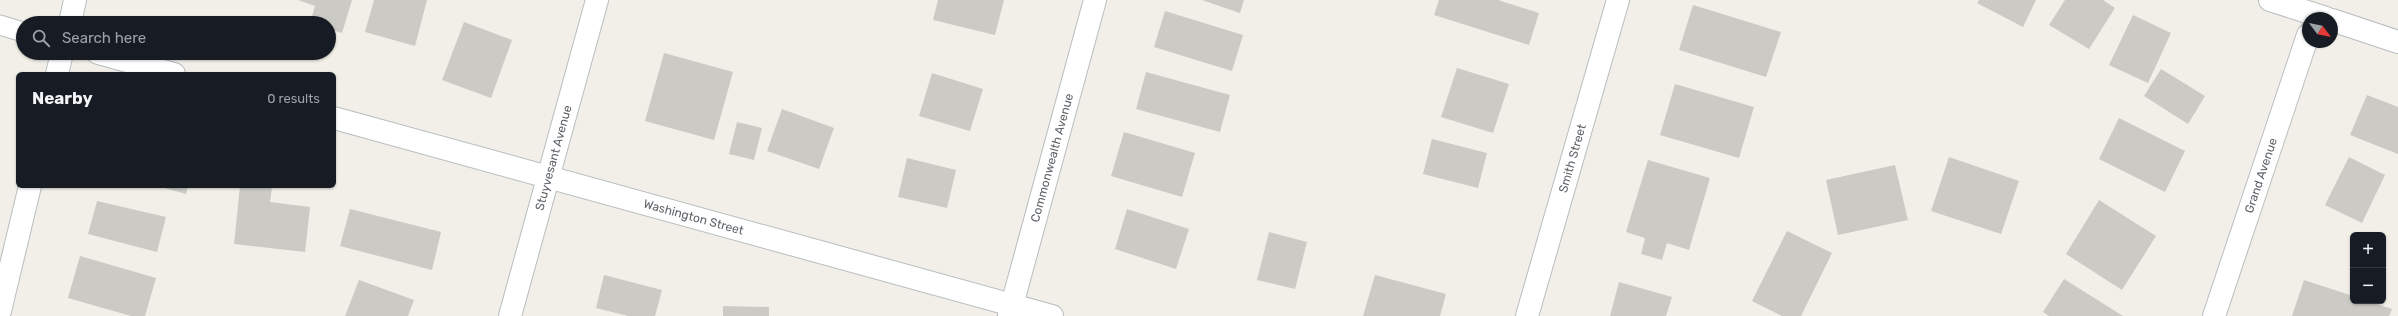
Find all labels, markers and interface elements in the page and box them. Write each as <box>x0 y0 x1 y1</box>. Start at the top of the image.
north arrow <box>2302 12 2338 48</box>
search box <box>16 16 336 60</box>
icon: search <box>30 27 52 49</box>
text: Search here <box>62 29 146 47</box>
text: Nearby <box>32 88 93 108</box>
text: 0 results <box>267 91 320 106</box>
street label: Commonwealth Avenue <box>1028 92 1076 224</box>
street label: Stuyvesant Avenue <box>532 103 575 212</box>
street label: Smith Street <box>1556 122 1589 194</box>
street label: Grand Avenue <box>2242 136 2280 215</box>
street label: Washington Street <box>642 197 746 238</box>
map controls <box>2350 232 2386 304</box>
button: + <box>2350 232 2386 268</box>
button: − <box>2350 268 2386 304</box>

